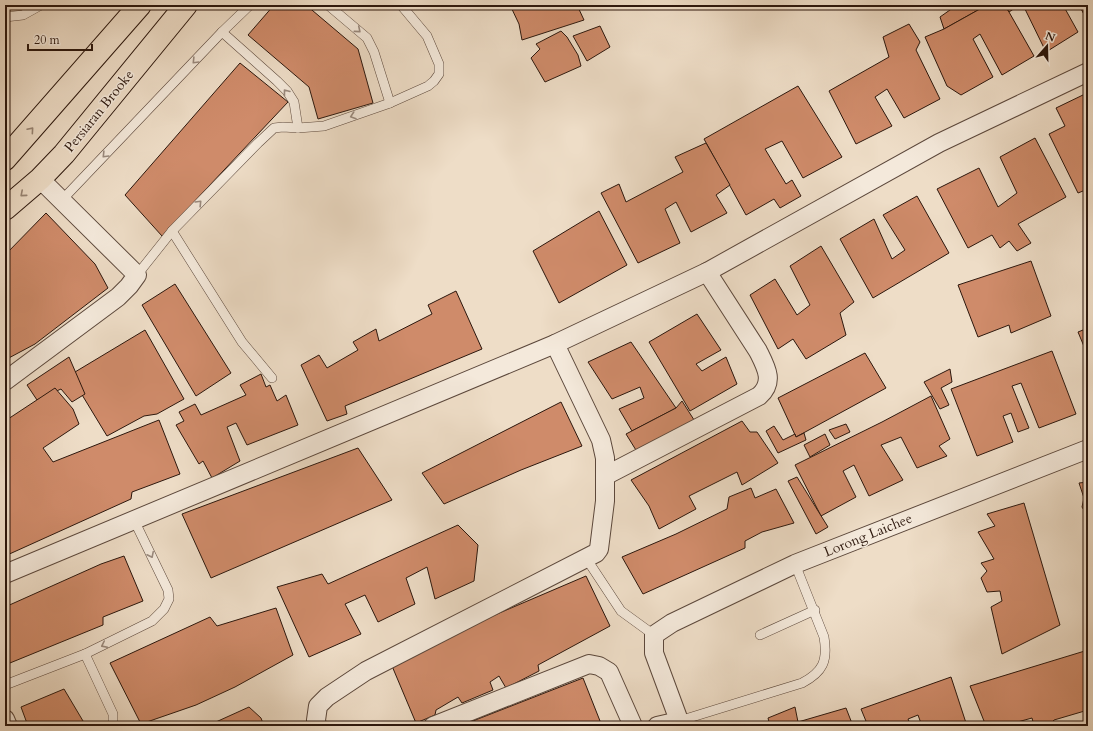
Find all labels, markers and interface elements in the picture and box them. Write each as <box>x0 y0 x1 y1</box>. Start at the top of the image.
one-way arrow <box>353 25 360 32</box>
scale bar <box>28 26 92 52</box>
north arrow <box>1027 26 1067 66</box>
text: N <box>1043 28 1058 46</box>
text: 20 m <box>34 32 61 48</box>
one-way arrow <box>193 56 200 63</box>
street label: Persiaran Brooke <box>60 66 138 156</box>
one-way arrow <box>284 89 291 96</box>
one-way arrow <box>350 111 357 120</box>
one-way arrow <box>26 127 33 135</box>
one-way arrow <box>102 150 110 158</box>
one-way arrow <box>21 189 28 196</box>
one-way arrow <box>194 200 202 208</box>
street label: Lorong Laichee <box>821 509 915 561</box>
one-way arrow <box>146 551 154 558</box>
one-way arrow <box>101 640 108 647</box>

